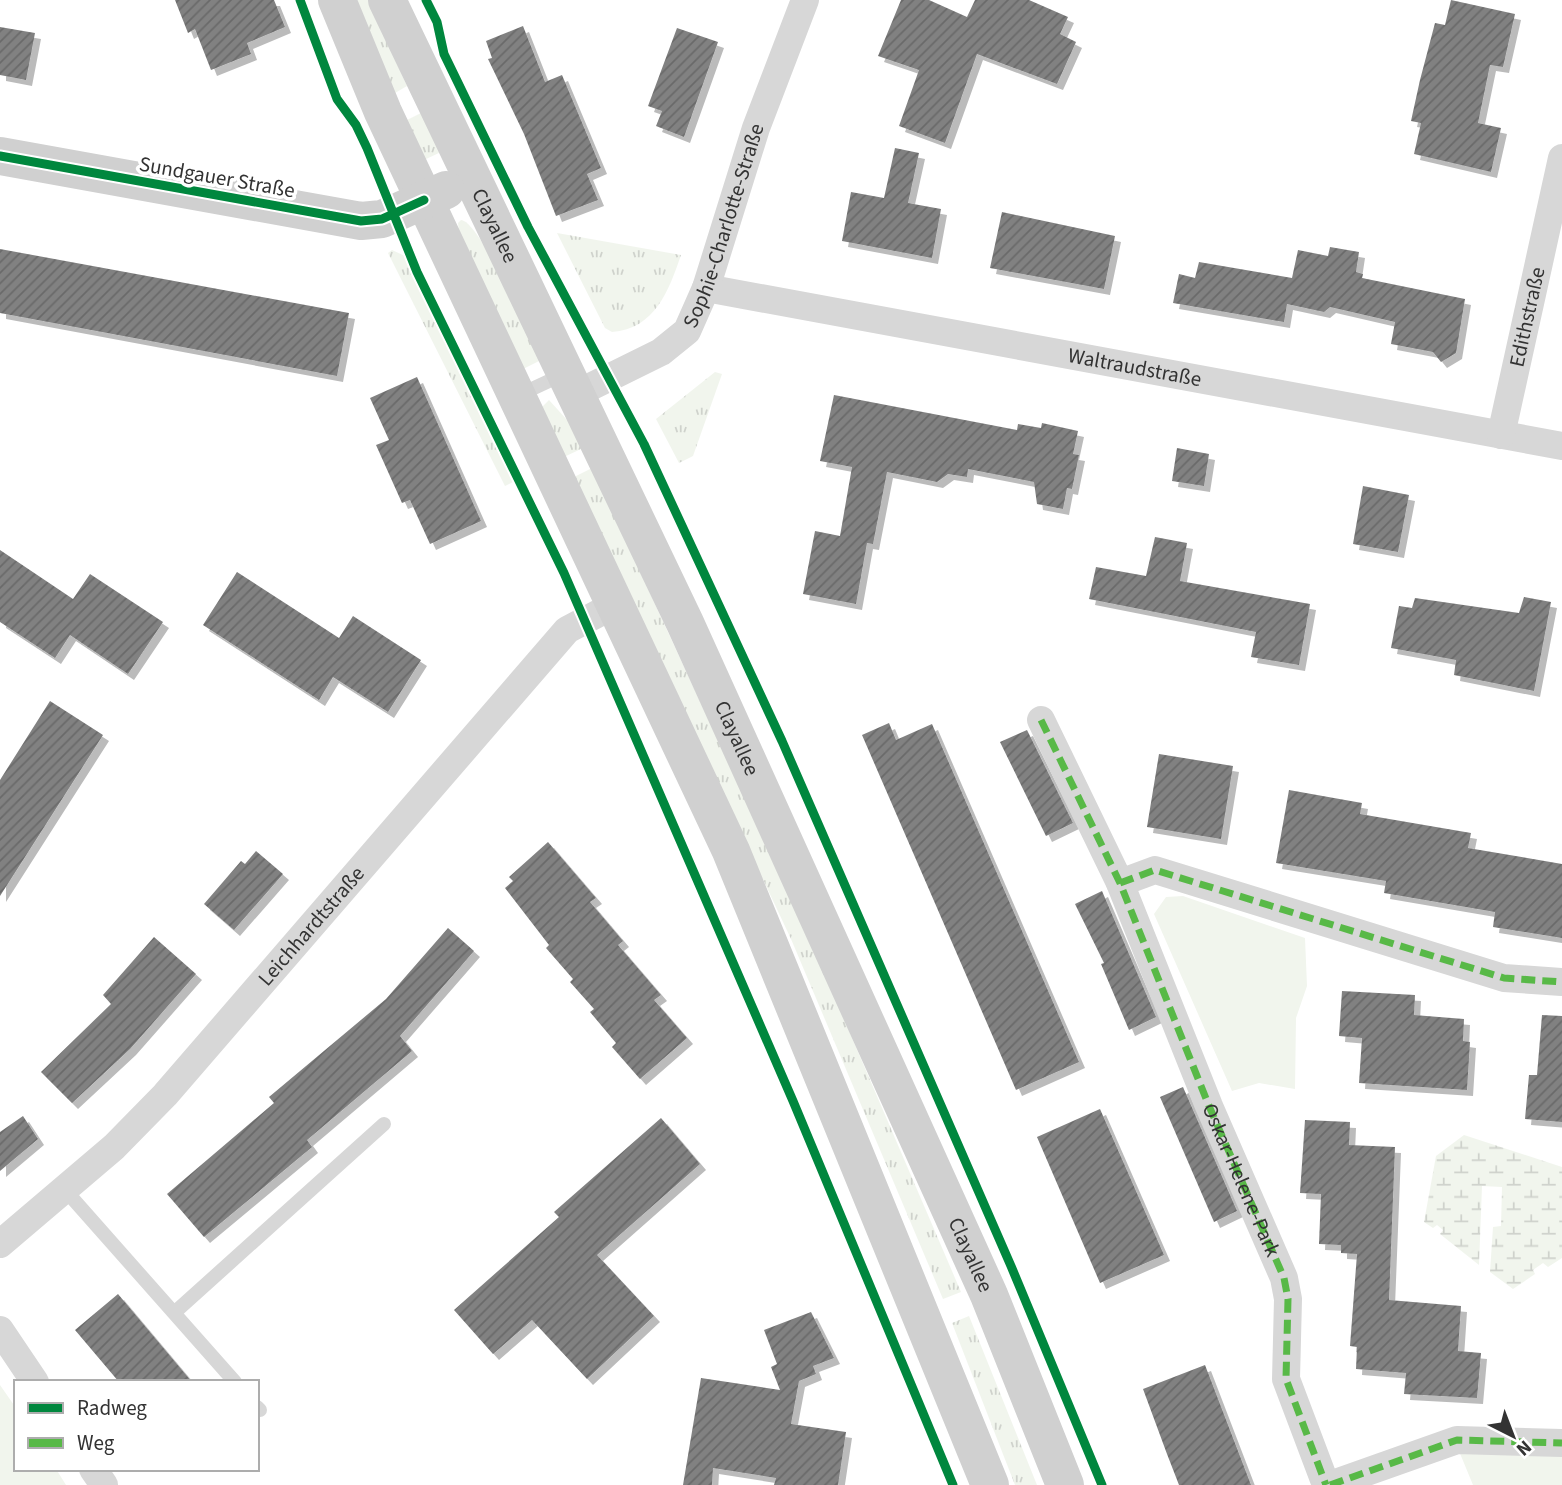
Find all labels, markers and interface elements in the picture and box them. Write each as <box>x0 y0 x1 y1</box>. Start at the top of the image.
street label: Sophie-Charlotte-Straße <box>675 120 772 333</box>
street label: Sundgauer Straße <box>137 149 297 205</box>
street label: Clayallee <box>464 183 526 268</box>
street label: Edithstraße <box>1501 264 1553 370</box>
street label: Waltraudstraße <box>1066 340 1204 394</box>
street label: Clayallee <box>707 696 767 781</box>
street label: Leichhardtstraße <box>251 860 371 992</box>
street label: Oskar-Helene-Park <box>1195 1099 1288 1262</box>
street label: Clayallee <box>941 1212 1001 1297</box>
legend <box>14 1380 259 1471</box>
text: Radweg <box>77 1393 147 1423</box>
north arrow <box>1478 1401 1548 1471</box>
text: Weg <box>77 1428 115 1458</box>
text: N <box>1510 1433 1537 1462</box>

